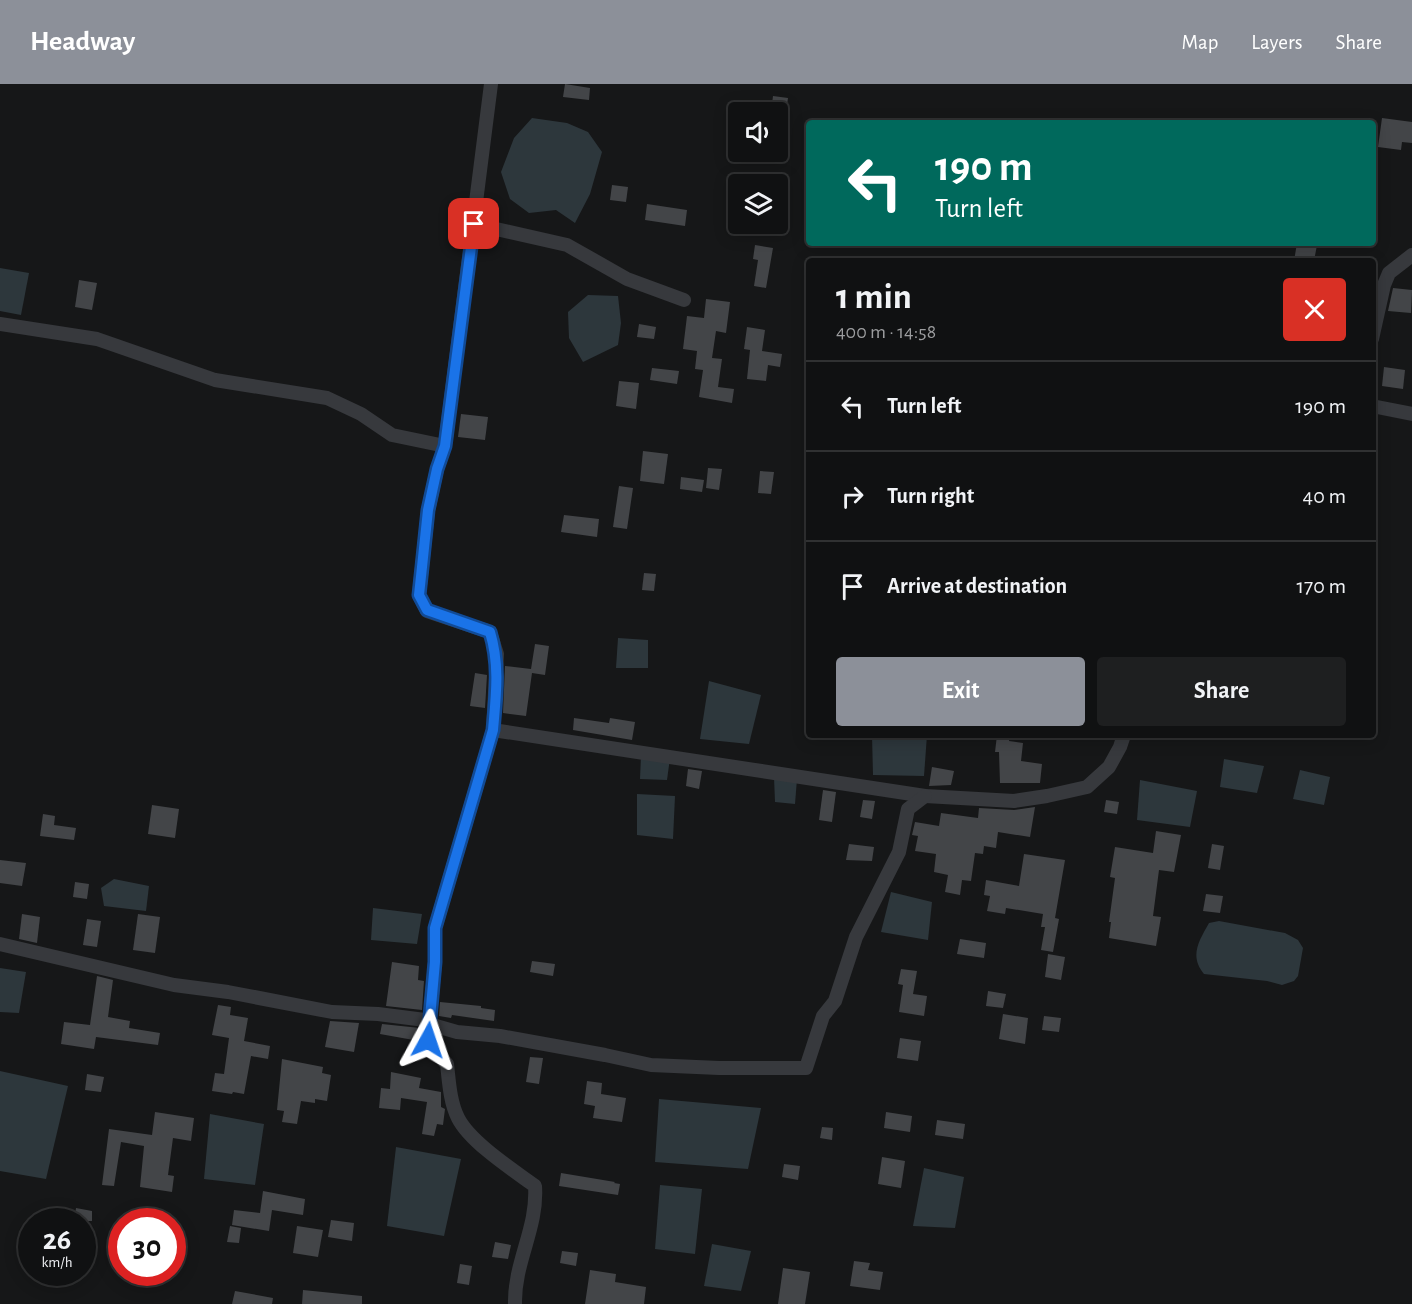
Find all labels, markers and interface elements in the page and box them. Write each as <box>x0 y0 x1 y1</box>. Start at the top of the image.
text: Headway <box>30 28 135 56</box>
text: Map <box>1182 32 1218 53</box>
text: Layers <box>1251 32 1302 53</box>
text: Share <box>1335 32 1382 53</box>
map controls <box>728 102 788 234</box>
button: sound <box>728 102 788 162</box>
icon: left <box>836 144 914 222</box>
text: 190 m <box>935 146 1033 188</box>
button: layers <box>728 174 788 234</box>
text: Turn left <box>935 195 1023 222</box>
pin <box>448 198 499 249</box>
icon: arrive <box>457 207 490 240</box>
button: close <box>1283 278 1346 341</box>
text: 1 min <box>836 279 912 315</box>
text: 400 m · 14:58 <box>836 322 936 342</box>
icon: left <box>836 390 869 423</box>
text: Turn left <box>887 395 961 417</box>
text: 190 m <box>1295 395 1346 417</box>
icon: right <box>836 480 869 513</box>
text: Turn right <box>887 485 974 507</box>
text: 40 m <box>1303 485 1346 507</box>
icon: arrive <box>836 570 869 603</box>
text: Arrive at destination <box>887 575 1067 597</box>
text: 170 m <box>1296 575 1346 597</box>
button: Exit <box>836 657 1085 726</box>
button: Share <box>1097 657 1346 726</box>
position arrow <box>396 1008 460 1072</box>
speed limit sign: 30 <box>108 1208 186 1286</box>
text: 26 <box>43 1225 71 1255</box>
text: km/h <box>42 1255 72 1270</box>

